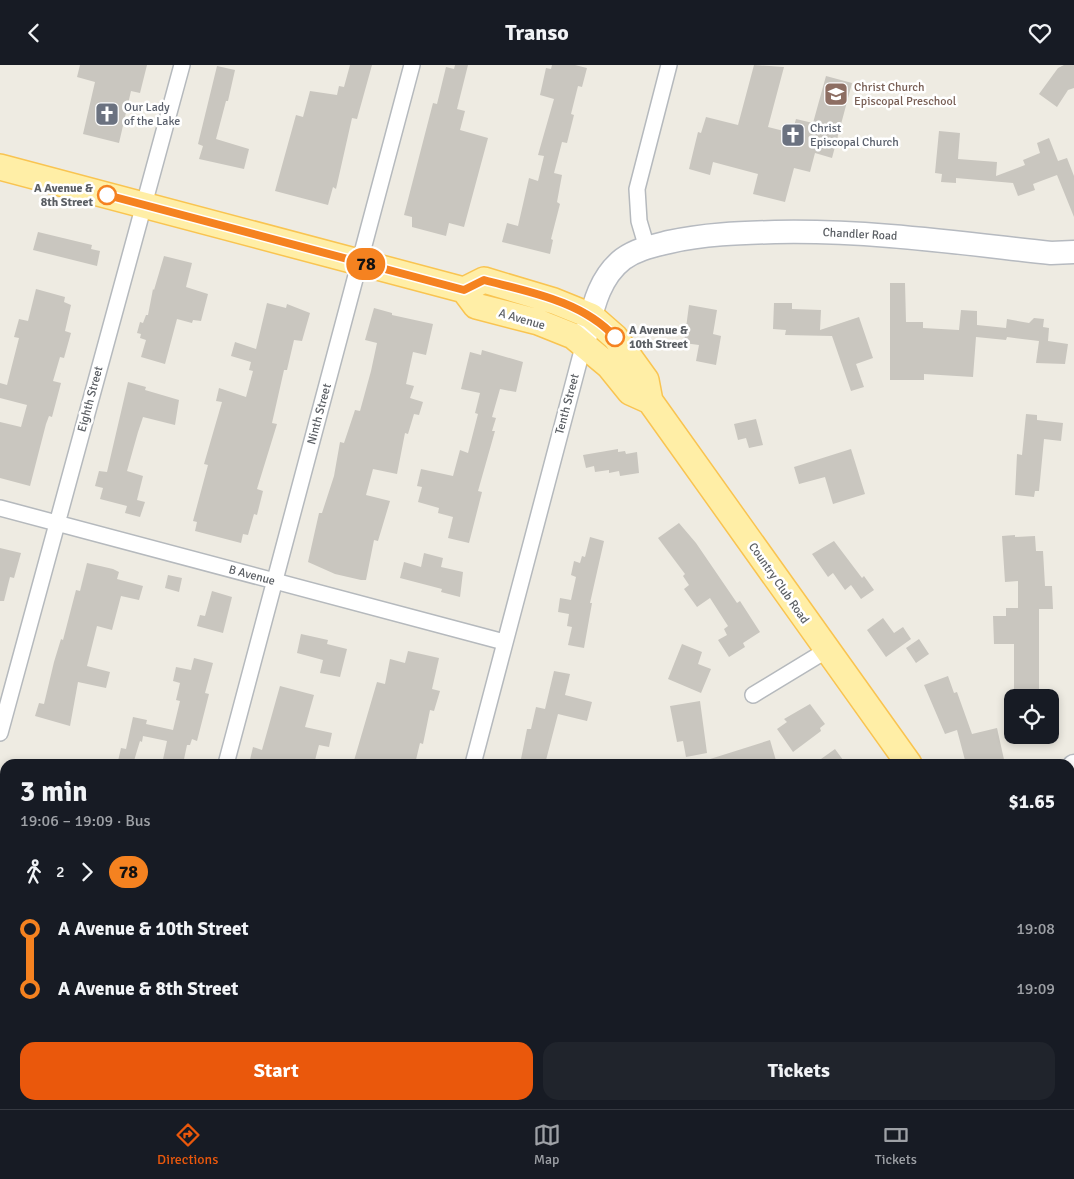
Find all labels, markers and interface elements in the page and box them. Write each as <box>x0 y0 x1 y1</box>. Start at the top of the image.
icon: back <box>20 19 48 47</box>
text: Transo <box>505 19 569 46</box>
icon: heart <box>1026 19 1054 47</box>
place label: Christ Church Episcopal Preschool <box>854 80 957 109</box>
school or university icon: Christ Church Episcopal Preschool <box>823 81 849 107</box>
place label: Our Lady of the Lake <box>124 100 180 129</box>
church icon: Our Lady of the Lake <box>94 101 120 127</box>
place label: Christ Episcopal Church <box>810 121 899 150</box>
church icon: Christ Episcopal Church <box>780 122 806 148</box>
place label: A Avenue & 8th Street <box>34 181 94 210</box>
marker: A Avenue & 8th Street <box>97 185 117 205</box>
street label: Chandler Road <box>822 225 898 244</box>
line badge: 78 <box>344 248 388 280</box>
text: 78 <box>356 253 376 275</box>
street label: A Avenue <box>497 306 547 333</box>
place label: A Avenue & 10th Street <box>629 323 688 352</box>
marker: A Avenue & 10th Street <box>605 327 625 347</box>
street label: Eighth Street <box>74 365 106 434</box>
street label: Tenth Street <box>552 372 583 436</box>
street label: Ninth Street <box>304 382 335 446</box>
street label: Country Club Road <box>745 540 812 627</box>
street label: B Avenue <box>227 562 277 589</box>
map controls <box>1004 689 1059 744</box>
button: locate <box>1004 689 1059 744</box>
text: 3 min <box>20 775 88 809</box>
text: $1.65 <box>1009 790 1055 814</box>
text: 19:06 – 19:09 · Bus <box>20 811 151 831</box>
icon: walk <box>20 858 48 886</box>
icon: forward <box>73 858 101 886</box>
text: 78 <box>119 861 138 883</box>
text: 2 <box>56 862 65 882</box>
text: A Avenue & 10th Street <box>58 917 249 941</box>
text: 19:08 <box>1016 919 1055 939</box>
text: A Avenue & 8th Street <box>58 977 238 1001</box>
text: 19:09 <box>1016 979 1055 999</box>
button: Start <box>20 1042 533 1100</box>
button: Tickets <box>543 1042 1055 1100</box>
tab: Directions <box>157 1121 218 1168</box>
tab: Map <box>533 1121 561 1168</box>
tab: Tickets <box>875 1121 917 1168</box>

